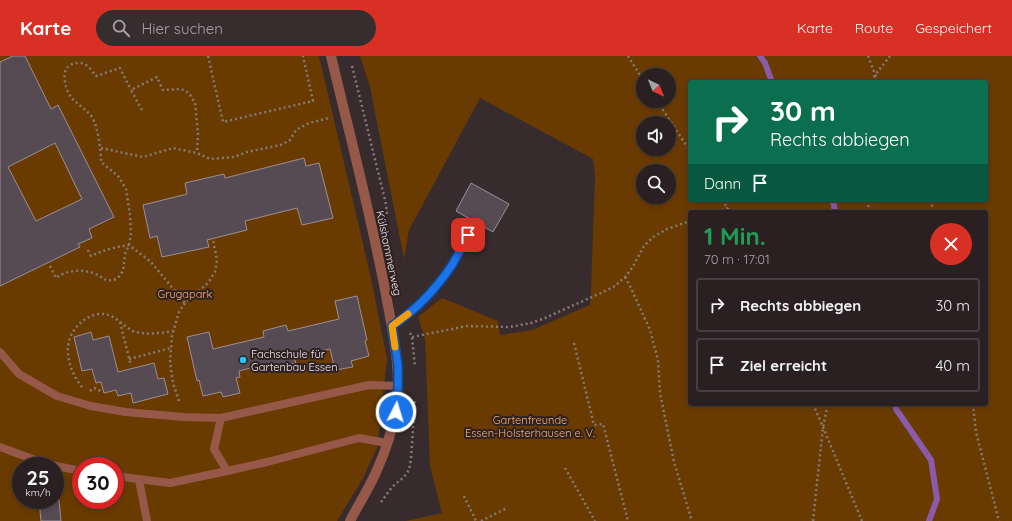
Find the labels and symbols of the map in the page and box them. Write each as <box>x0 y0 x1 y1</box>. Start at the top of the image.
north arrow <box>636 68 676 108</box>
street label: Külshammerweg <box>373 209 405 297</box>
pin <box>451 218 485 252</box>
park label: Grugapark <box>158 287 213 301</box>
place label: Fachschule für Gartenbau Essen <box>251 347 338 374</box>
marker: Fachschule für Gartenbau Essen <box>238 355 248 365</box>
position arrow <box>375 391 417 433</box>
park label: Gartenfreunde Essen-Holsterhausen e. V. <box>465 413 595 440</box>
speed limit sign: 30 <box>72 457 124 509</box>

